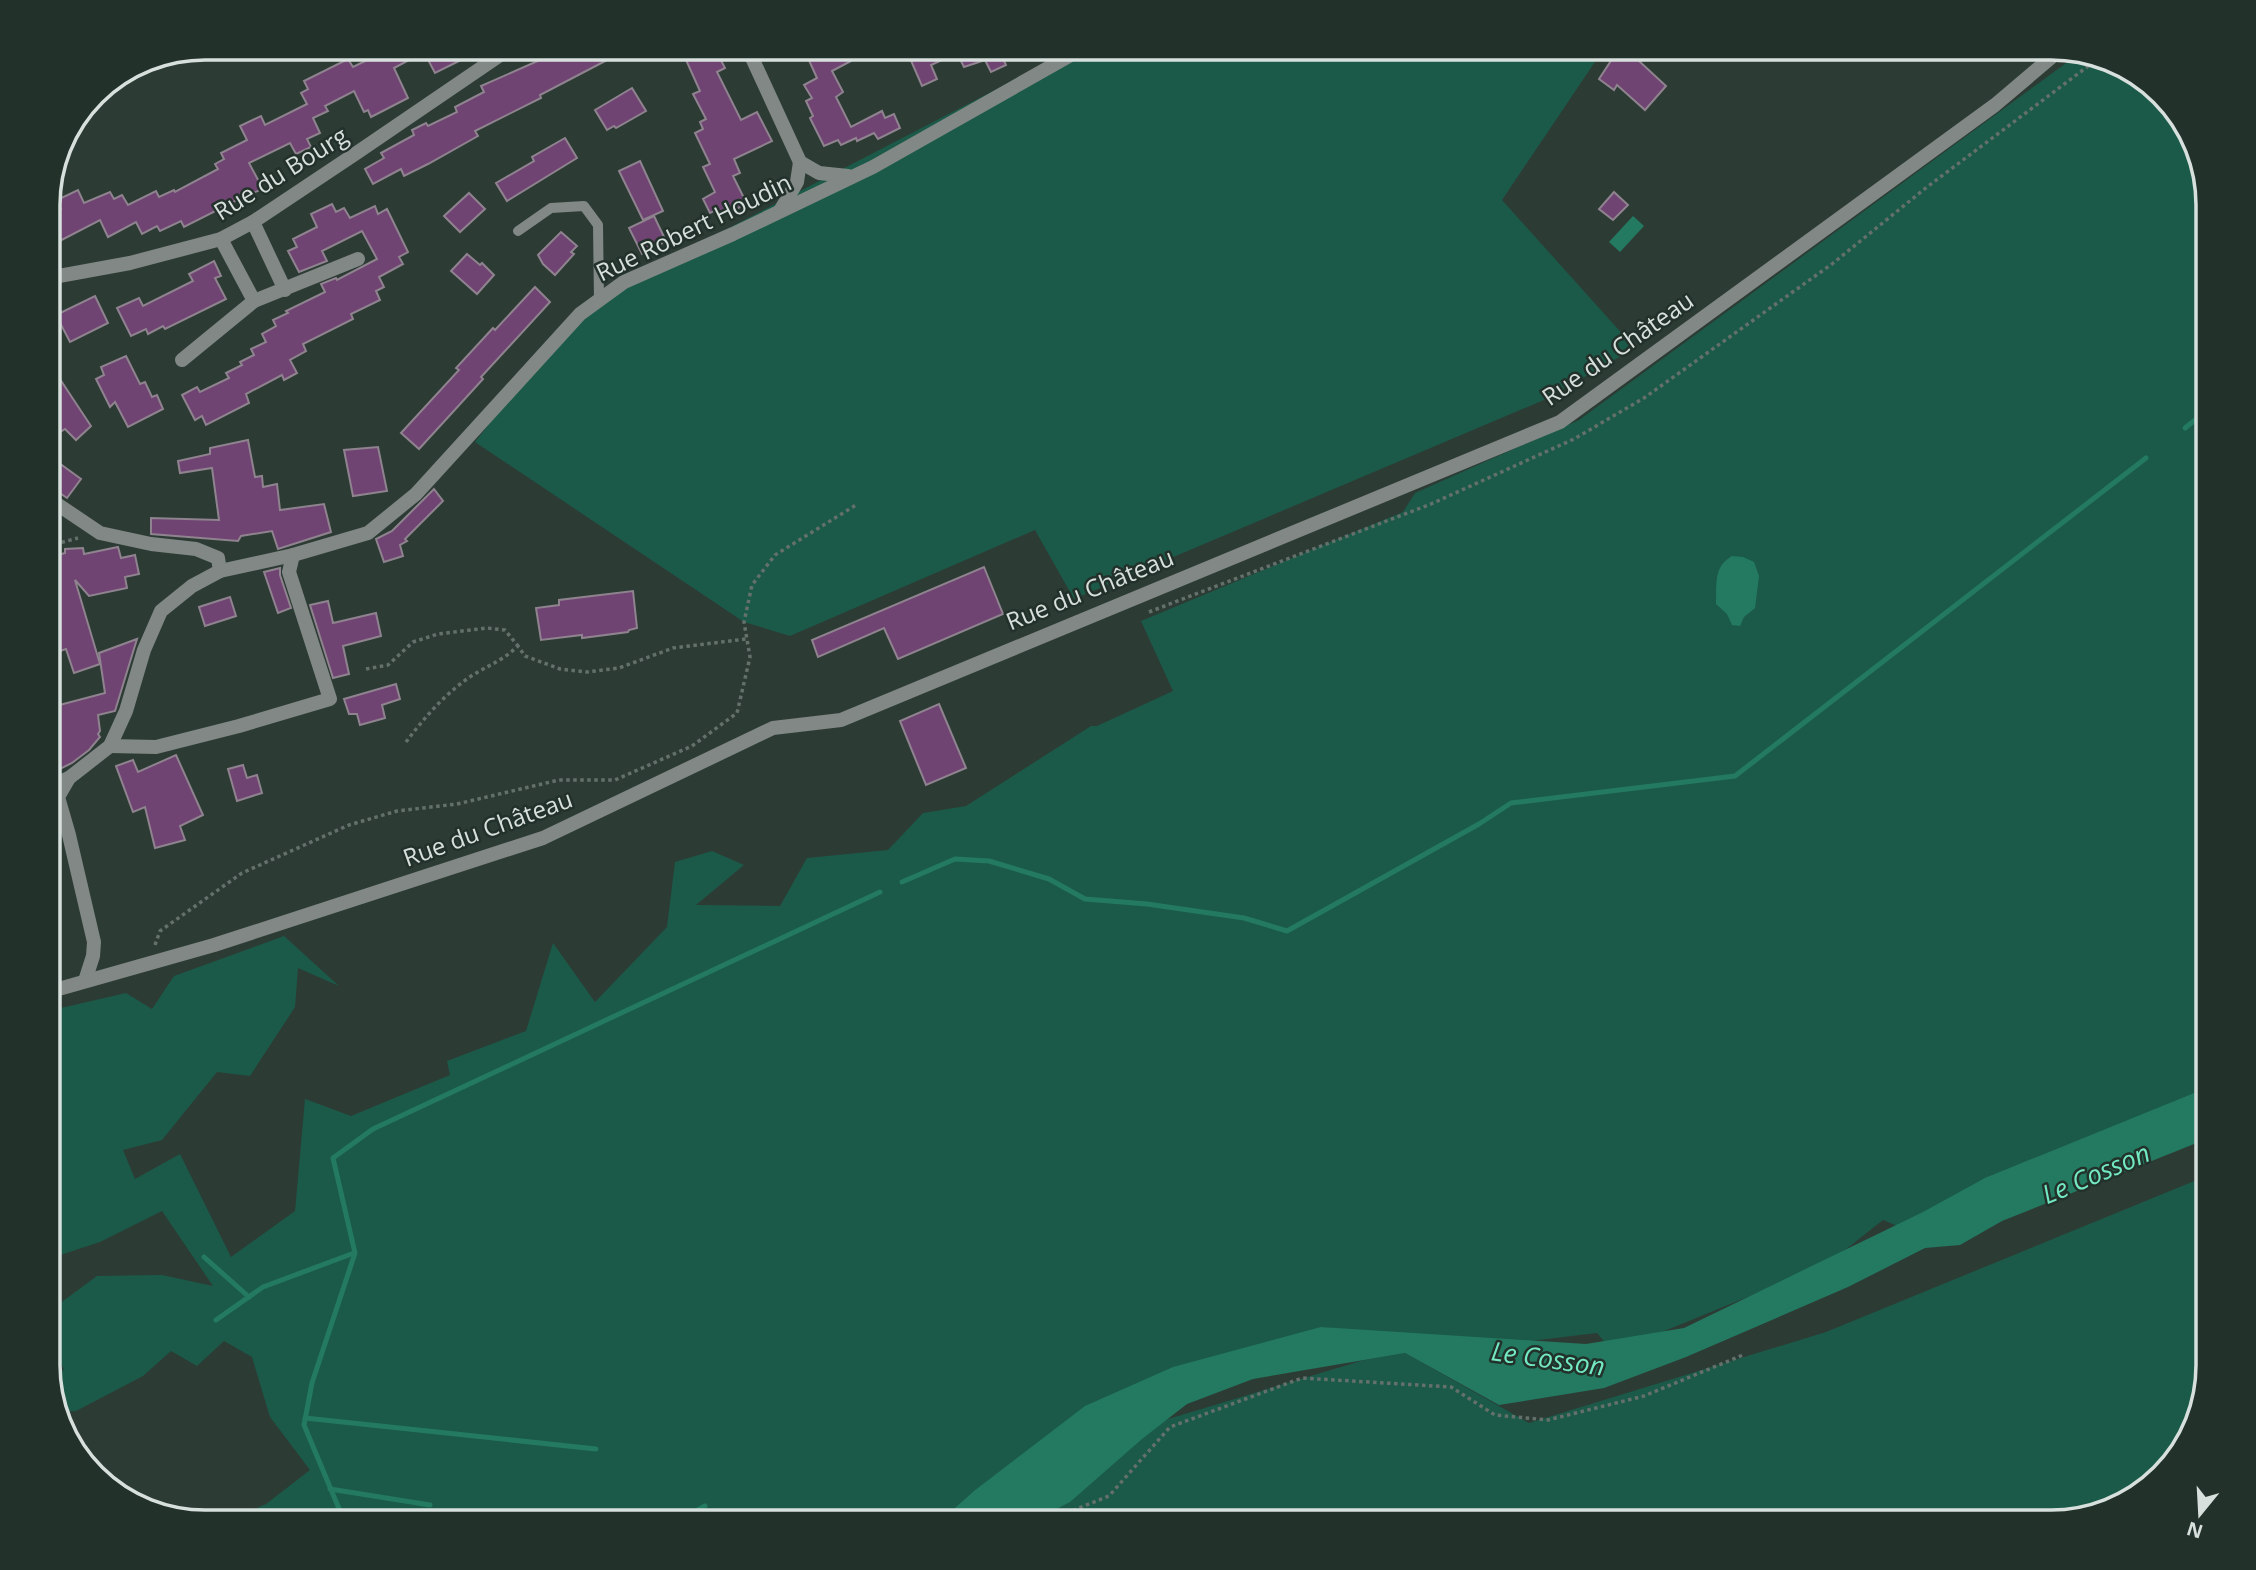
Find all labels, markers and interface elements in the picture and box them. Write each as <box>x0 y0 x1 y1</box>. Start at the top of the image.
street label: Rue du Bourg <box>207 118 354 227</box>
street label: Rue Robert Houdin <box>590 165 797 288</box>
street label: Rue du Château <box>1535 283 1700 412</box>
street label: Rue du Château <box>1001 540 1178 637</box>
street label: Rue du Château <box>398 782 577 874</box>
water label: Le Cosson <box>2036 1134 2155 1212</box>
water label: Le Cosson <box>1489 1332 1607 1384</box>
north arrow <box>2165 1479 2235 1549</box>
text: N <box>2183 1515 2206 1545</box>

